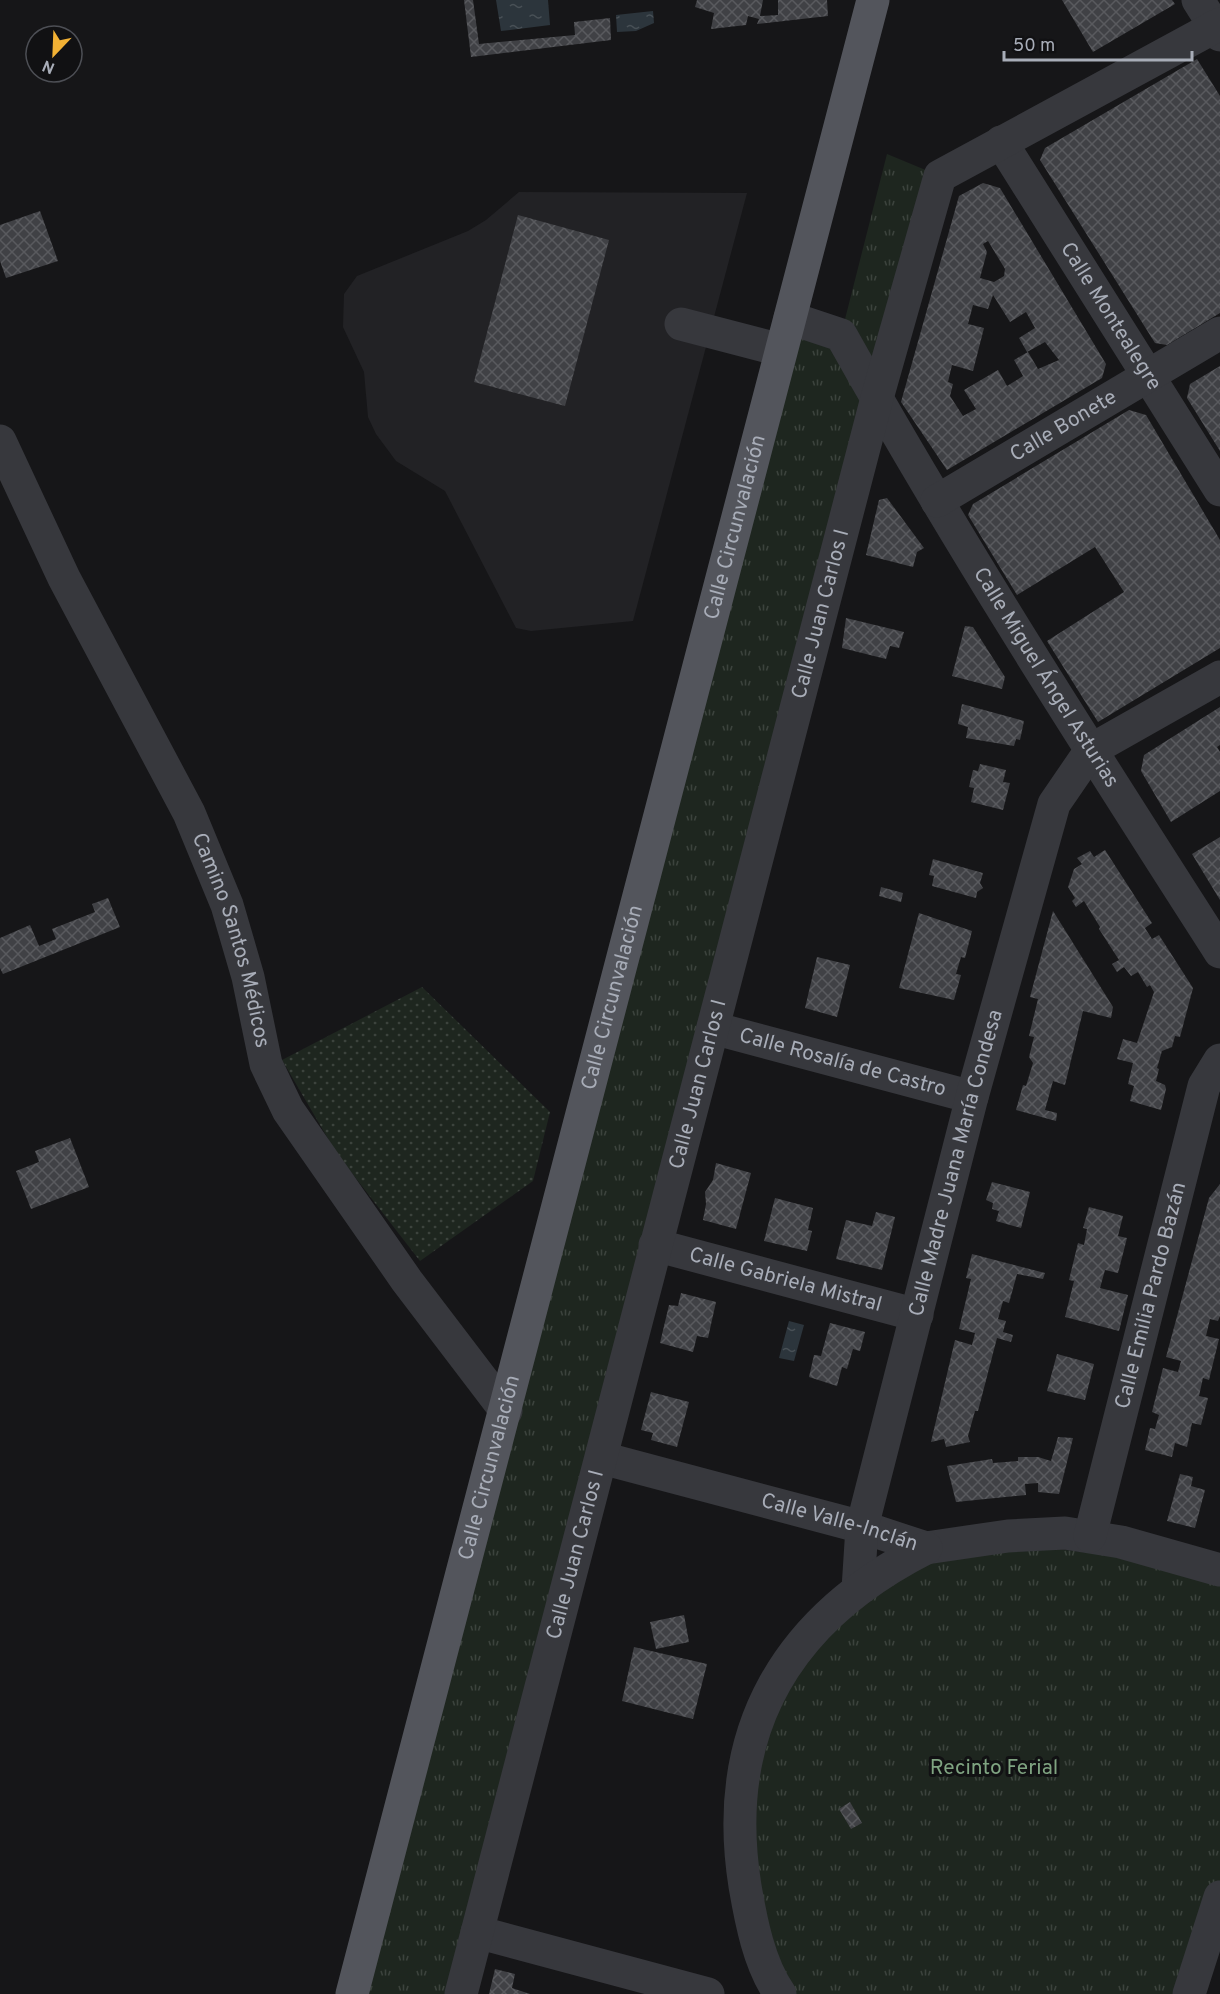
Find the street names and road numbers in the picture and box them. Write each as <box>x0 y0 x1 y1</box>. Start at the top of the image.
street label: Calle Montealegre <box>1054 237 1167 396</box>
street label: Calle Bonete <box>1005 384 1122 468</box>
street label: Calle Circunvalación <box>698 432 772 623</box>
street label: Calle Juan Carlos I <box>786 526 856 702</box>
street label: Calle Miguel Ángel Asturias <box>967 562 1125 793</box>
street label: Camino Santos Médicos <box>185 829 276 1050</box>
street label: Calle Circunvalación <box>575 902 649 1093</box>
street label: Calle Juan Carlos I <box>663 997 733 1172</box>
street label: Calle Madre Juana María Condesa <box>903 1007 1009 1319</box>
street label: Calle Rosalía de Castro <box>736 1022 949 1103</box>
street label: Calle Emilia Pardo Bazán <box>1109 1179 1193 1412</box>
street label: Calle Gabriela Mistral <box>686 1241 885 1319</box>
street label: Calle Circunvalación <box>452 1372 527 1563</box>
street label: Calle Juan Carlos I <box>540 1467 611 1642</box>
street label: Calle Valle-Inclán <box>758 1487 921 1558</box>

